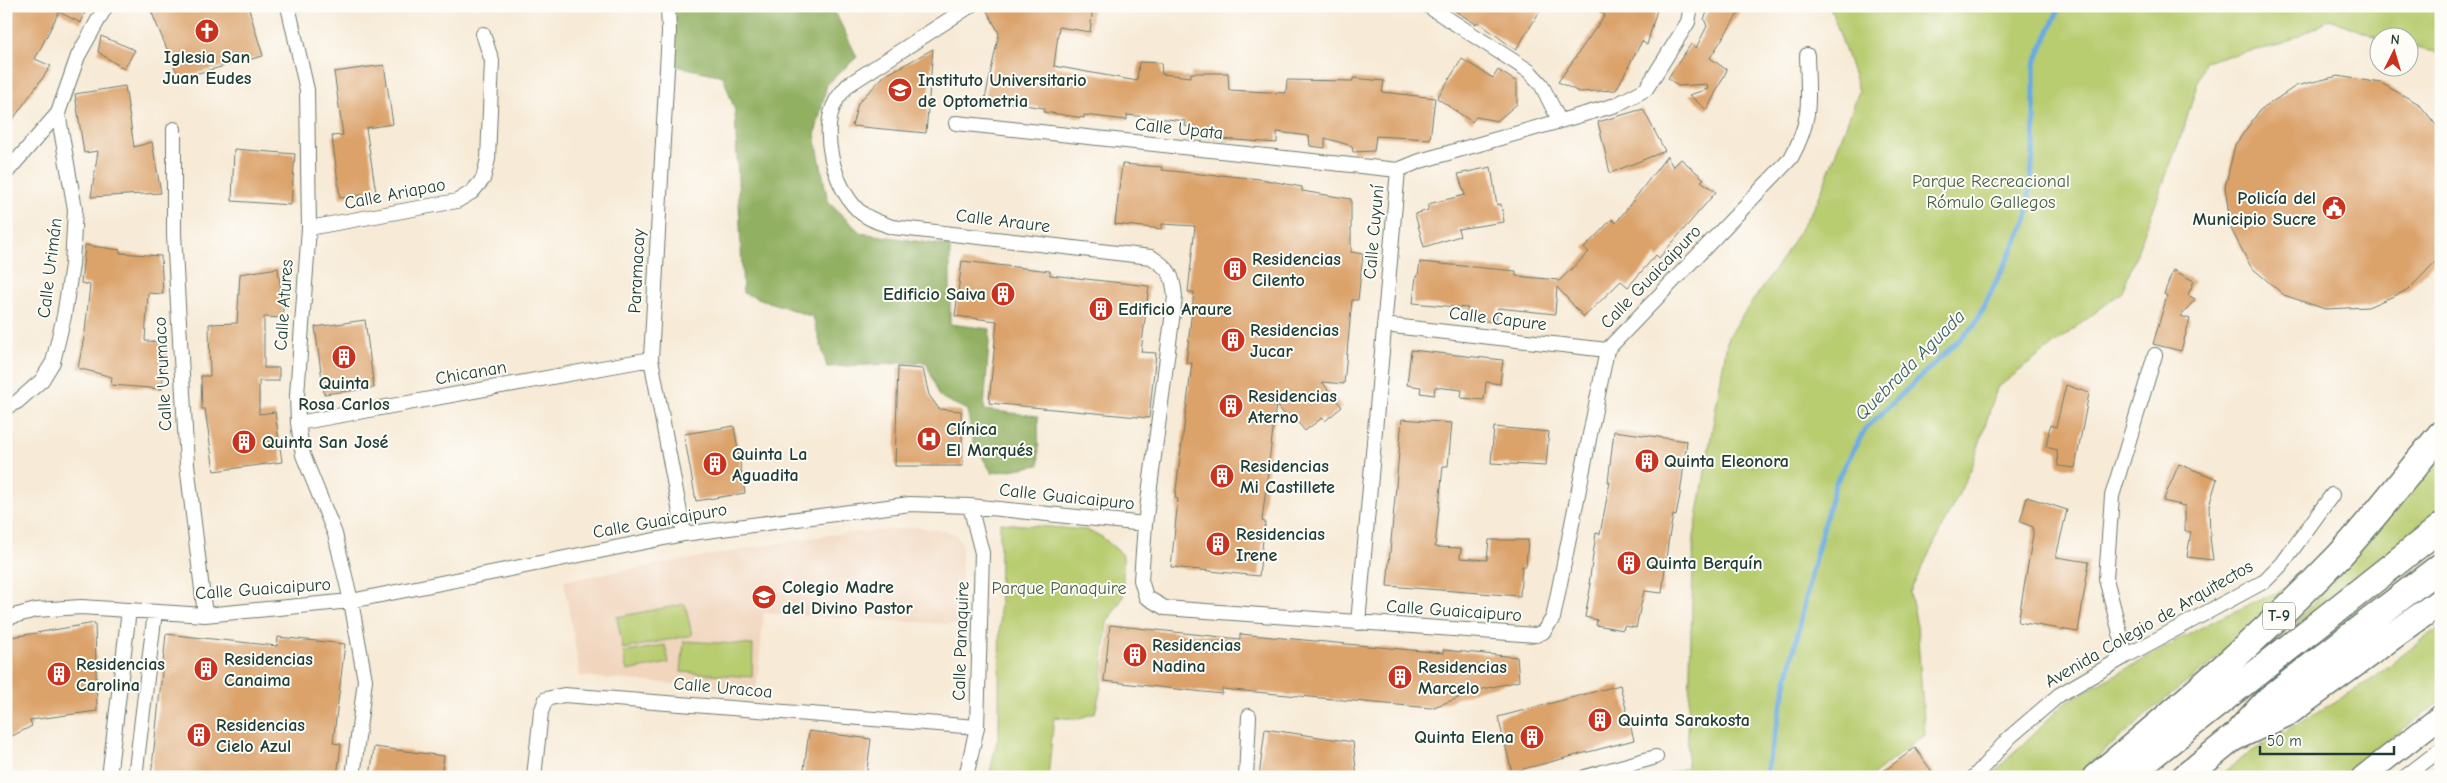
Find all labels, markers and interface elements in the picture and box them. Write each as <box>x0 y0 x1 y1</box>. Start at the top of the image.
church icon: Iglesia San Juan Eudes <box>194 18 220 44</box>
north arrow <box>2370 28 2420 78</box>
text: N <box>2390 31 2400 48</box>
place label: Iglesia San Juan Eudes <box>162 47 252 89</box>
place label: Instituto Universitario de Optometria <box>918 70 1087 112</box>
school or university icon: Instituto Universitario de Optometria <box>887 77 913 103</box>
street label: Calle Upata <box>1134 114 1224 144</box>
park label: Parque Recreacional Rómulo Gallegos <box>1912 171 2070 213</box>
street label: Calle Ariapao <box>343 174 447 214</box>
street label: Calle Cuyuní <box>1359 183 1389 280</box>
place label: Policía del Municipio Sucre <box>2193 188 2316 230</box>
public building icon: Policía del Municipio Sucre <box>2321 195 2347 221</box>
street label: Calle Araure <box>955 205 1051 237</box>
street label: Calle Urimán <box>33 217 67 319</box>
street label: Calle Guaicaipuro <box>1596 221 1706 333</box>
street label: Paramacay <box>624 227 650 314</box>
place label: Residencias Cilento <box>1252 249 1341 291</box>
building icon: Residencias Cilento <box>1222 256 1248 282</box>
street label: Calle Atures <box>270 259 298 351</box>
building icon: Edificio Saiva <box>990 281 1016 307</box>
place label: Edificio Saiva <box>883 284 986 305</box>
building icon: Edificio Araure <box>1088 296 1114 322</box>
place label: Edificio Araure <box>1118 299 1232 320</box>
street label: Calle Capure <box>1448 303 1548 335</box>
water label: Quebrada Aguada <box>1850 305 1970 425</box>
street label: Calle Urumaco <box>150 316 176 432</box>
place label: Residencias Jucar <box>1250 320 1339 362</box>
building icon: Residencias Jucar <box>1220 327 1246 353</box>
building icon: Quinta Rosa Carlos <box>331 344 357 370</box>
street label: Chicanan <box>434 356 508 390</box>
place label: Quinta Rosa Carlos <box>298 373 390 415</box>
place label: Residencias Aterno <box>1248 386 1337 428</box>
building icon: Residencias Aterno <box>1218 393 1244 419</box>
place label: Clínica El Marqués <box>946 419 1033 461</box>
hospital icon: Clínica El Marqués <box>916 426 942 452</box>
building icon: Quinta San José <box>231 429 257 455</box>
place label: Quinta San José <box>262 432 389 453</box>
place label: Quinta La Aguadita <box>732 444 807 486</box>
building icon: Quinta Eleonora <box>1634 448 1660 474</box>
building icon: Quinta La Aguadita <box>702 451 728 477</box>
place label: Quinta Eleonora <box>1664 451 1789 472</box>
place label: Residencias Mi Castillete <box>1240 456 1335 498</box>
building icon: Residencias Mi Castillete <box>1209 463 1235 489</box>
street label: Calle Guaicaipuro <box>998 479 1136 515</box>
street label: Calle Guaicaipuro <box>591 499 729 543</box>
place label: Residencias Irene <box>1236 524 1325 566</box>
building icon: Residencias Irene <box>1205 531 1231 557</box>
building icon: Quinta Berquín <box>1616 550 1642 576</box>
place label: Quinta Berquín <box>1646 553 1763 574</box>
street label: Avenida Colegio de Arquitectos <box>2041 556 2257 692</box>
street label: Calle Guaicaipuro <box>194 574 332 604</box>
place label: Colegio Madre del Divino Pastor <box>782 577 914 619</box>
park label: Parque Panaquire <box>991 578 1127 599</box>
street label: Calle Panaquire <box>948 581 974 701</box>
school or university icon: Colegio Madre del Divino Pastor <box>751 584 777 610</box>
street label: Calle Guaicaipuro <box>1385 596 1523 626</box>
road number: T-9 <box>2263 602 2295 630</box>
place label: Residencias Nadina <box>1152 635 1241 677</box>
building icon: Residencias Nadina <box>1122 642 1148 668</box>
place label: Residencias Canaima <box>224 649 313 691</box>
place label: Residencias Carolina <box>76 654 165 696</box>
building icon: Residencias Canaima <box>193 656 219 682</box>
place label: Residencias Marcelo <box>1418 657 1507 699</box>
building icon: Residencias Carolina <box>46 661 72 687</box>
building icon: Residencias Marcelo <box>1387 664 1413 690</box>
street label: Calle Uracoa <box>673 673 773 703</box>
building icon: Quinta Sarakosta <box>1587 707 1613 733</box>
place label: Quinta Sarakosta <box>1618 710 1750 731</box>
place label: Residencias Cielo Azul <box>216 715 305 757</box>
building icon: Residencias Cielo Azul <box>186 722 212 748</box>
scale bar <box>2260 723 2393 755</box>
building icon: Quinta Elena <box>1519 724 1545 750</box>
place label: Quinta Elena <box>1414 727 1514 748</box>
text: 50 m <box>2267 732 2302 750</box>

